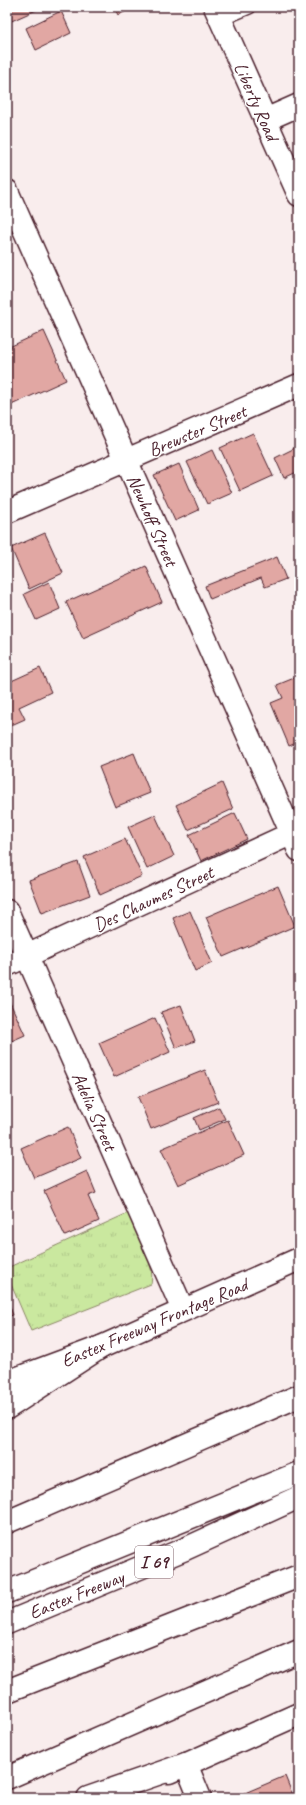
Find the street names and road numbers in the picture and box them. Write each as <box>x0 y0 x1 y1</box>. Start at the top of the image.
street label: Liberty Road <box>228 59 285 147</box>
street label: Brewster Street <box>145 399 252 462</box>
street label: Newhoff Street <box>121 471 184 572</box>
street label: Des Chaumes Street <box>90 860 219 937</box>
street label: Adelia Street <box>66 1068 123 1156</box>
street label: Eastex Freeway Frontage Road <box>58 1271 254 1373</box>
road number: I 69 <box>135 1546 173 1578</box>
street label: Eastex Freeway <box>26 1565 129 1625</box>

